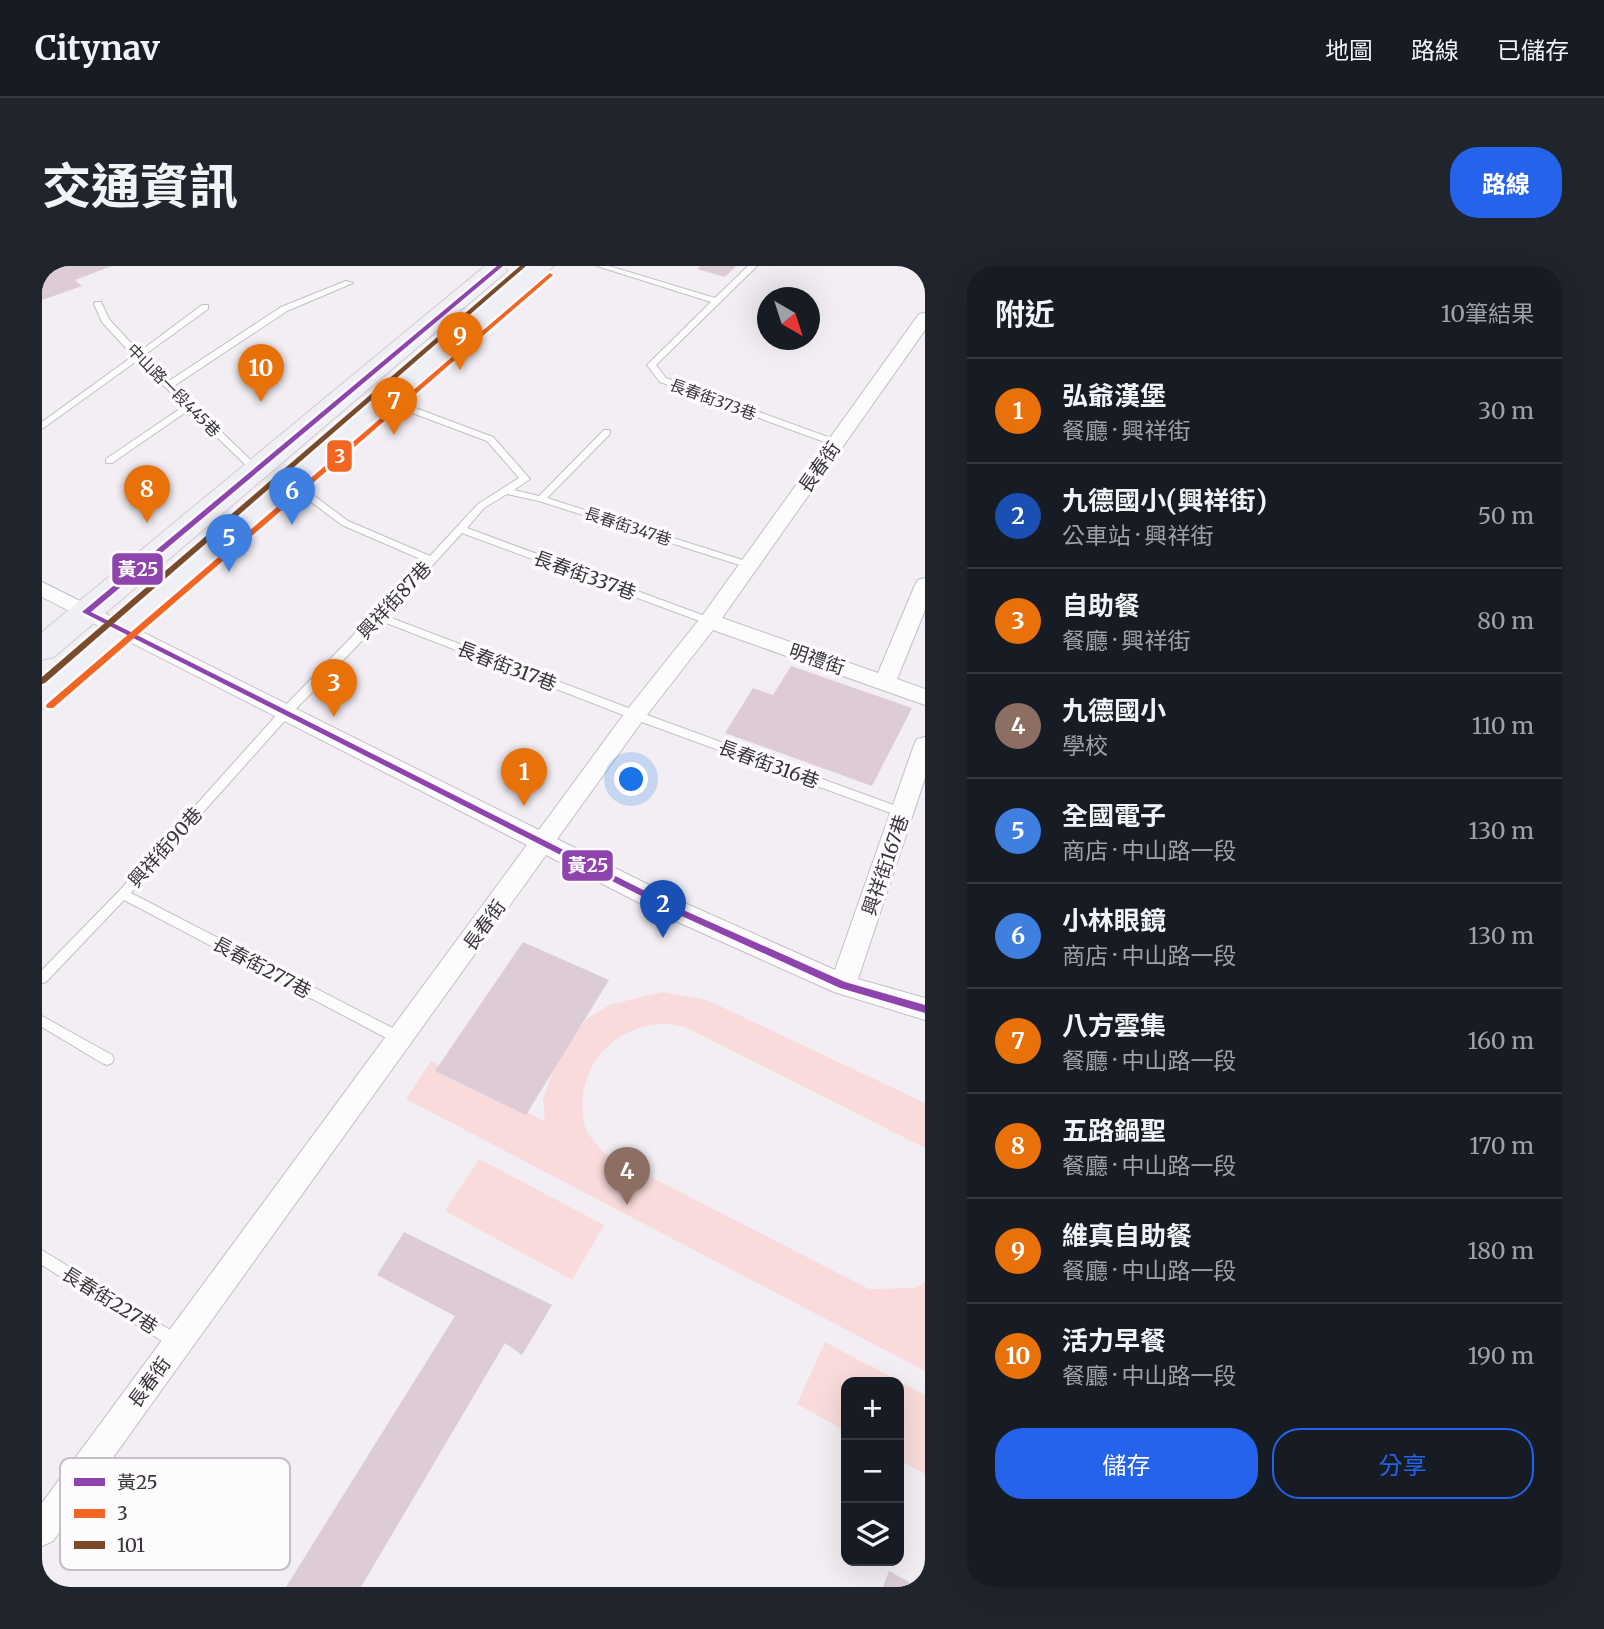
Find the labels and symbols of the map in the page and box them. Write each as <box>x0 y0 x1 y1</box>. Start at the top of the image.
north arrow <box>757 287 820 350</box>
pin: 9 <box>437 312 483 370</box>
street label: 中山路一段445巷 <box>123 339 225 441</box>
pin: 10 <box>238 344 284 402</box>
street label: 長春街373巷 <box>667 374 759 424</box>
pin: 7 <box>371 377 417 435</box>
street label: 長春街 <box>793 437 845 497</box>
line badge: 3 <box>326 439 353 473</box>
text: 3 <box>335 444 345 468</box>
pin: 8 <box>124 465 170 523</box>
pin: 6 <box>269 467 315 525</box>
street label: 長春街347巷 <box>582 503 674 549</box>
pin: 5 <box>206 514 252 572</box>
street label: 長春街337巷 <box>531 545 639 605</box>
line badge: 黃25 <box>111 552 164 586</box>
street label: 興祥街87巷 <box>352 556 436 644</box>
text: 黃25 <box>118 557 158 581</box>
street label: 長春街317巷 <box>454 636 560 696</box>
street label: 明禮街 <box>786 638 848 680</box>
pin: 3 <box>311 659 357 717</box>
street label: 長春街316巷 <box>715 735 823 793</box>
pin: 1 <box>501 748 547 806</box>
your location <box>614 762 648 796</box>
street label: 興祥街90巷 <box>123 802 207 892</box>
street label: 興祥街167巷 <box>857 812 913 918</box>
line badge: 黃25 <box>561 849 614 882</box>
text: 黃25 <box>568 853 608 877</box>
pin: 2 <box>640 880 686 938</box>
street label: 長春街 <box>458 895 510 955</box>
street label: 長春街277巷 <box>209 931 315 1003</box>
pin: 4 <box>604 1147 650 1205</box>
street label: 長春街227巷 <box>58 1261 162 1339</box>
street label: 長春街 <box>123 1352 175 1412</box>
legend <box>60 1458 290 1570</box>
text: 黃25 <box>117 1470 158 1494</box>
text: 3 <box>117 1501 128 1525</box>
text: 101 <box>117 1533 145 1557</box>

